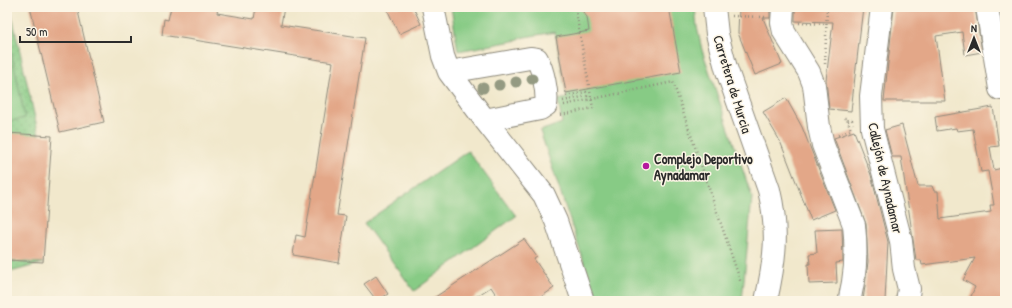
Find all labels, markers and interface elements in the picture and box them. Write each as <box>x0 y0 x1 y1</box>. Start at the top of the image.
scale bar <box>20 18 131 44</box>
north arrow <box>954 18 994 58</box>
text: N <box>971 21 977 35</box>
text: 50 m <box>26 23 47 40</box>
street label: Carretera de Murcia <box>709 33 757 136</box>
street label: Callejón de Aynadamar <box>863 121 908 236</box>
place label: Complejo Deportivo Aynadamar <box>654 149 753 186</box>
marker: Complejo Deportivo Aynadamar <box>641 161 651 171</box>

